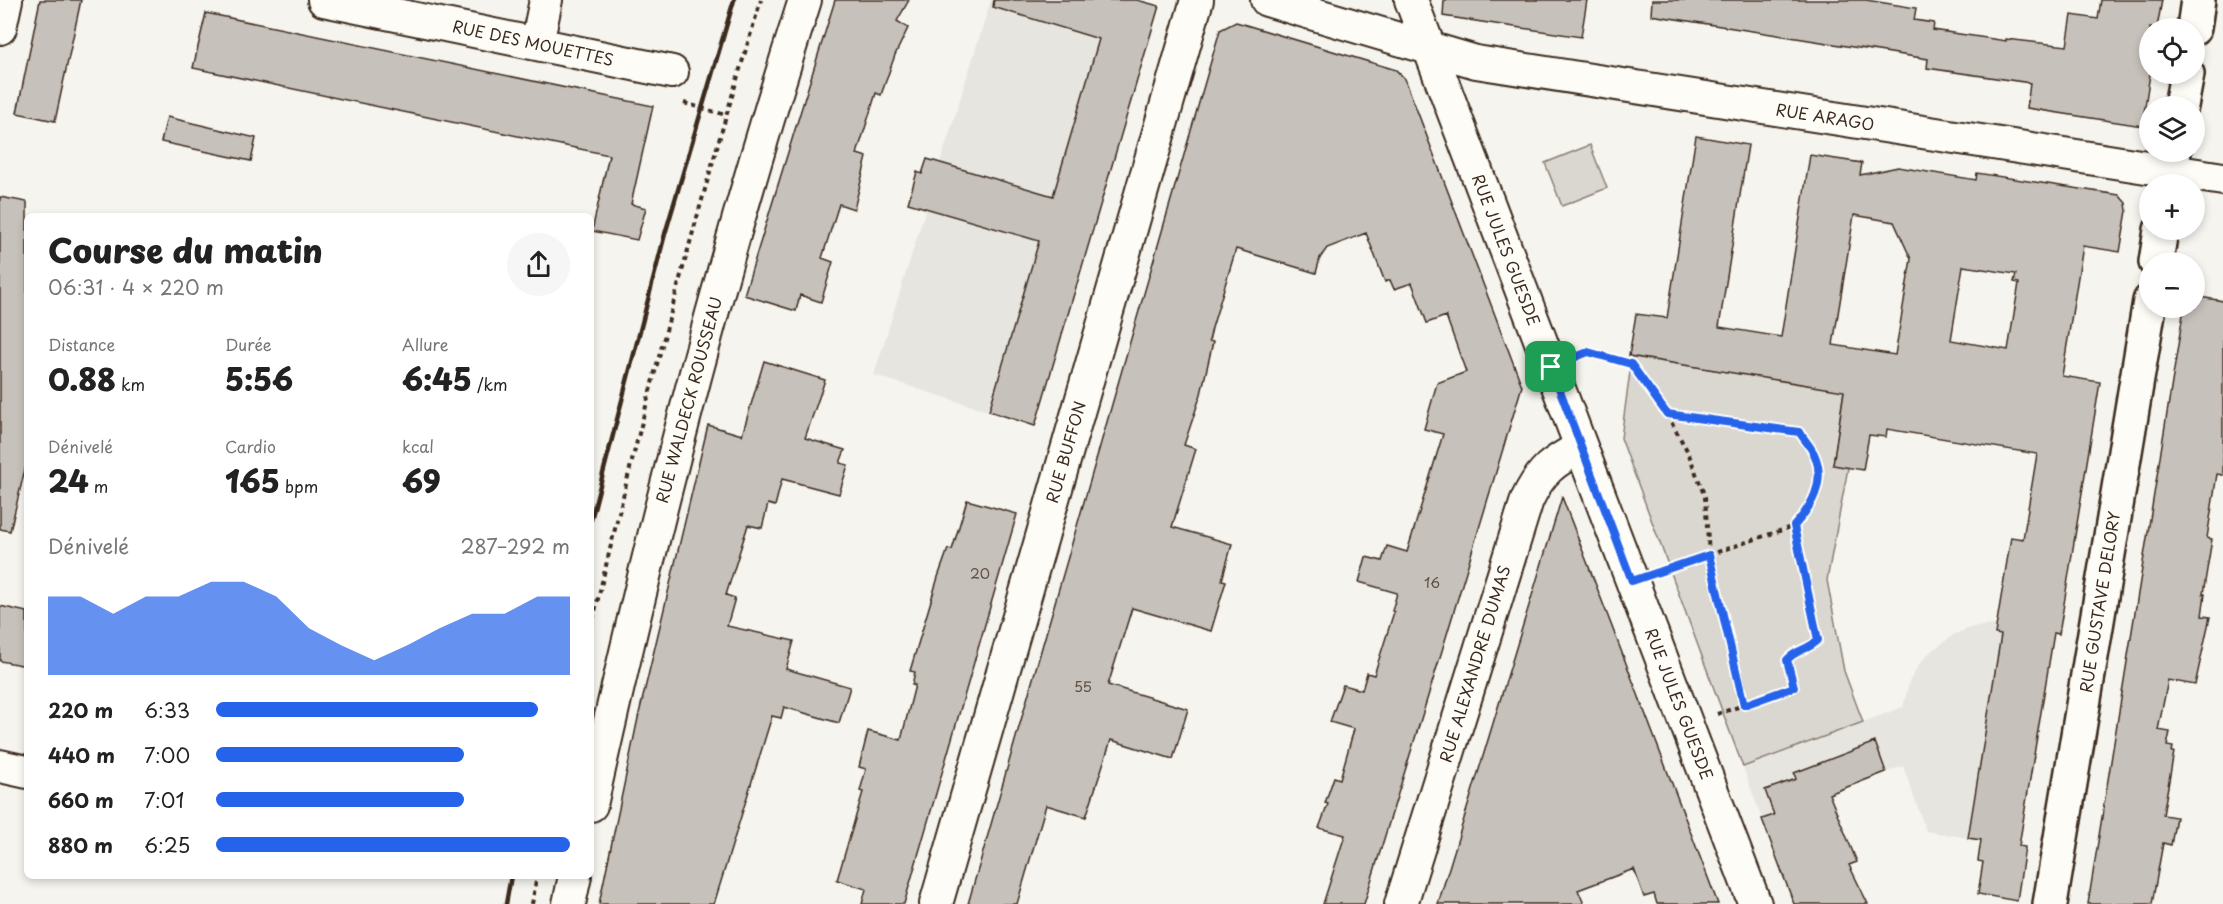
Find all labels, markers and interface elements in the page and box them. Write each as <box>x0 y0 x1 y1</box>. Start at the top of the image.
street label: RUE DES MOUETTES <box>450 13 616 71</box>
map controls <box>2139 18 2205 318</box>
button: locate <box>2139 18 2205 84</box>
street label: RUE ARAGO <box>1774 96 1876 136</box>
button: layers <box>2139 96 2205 162</box>
street label: RUE JULES GUESDE <box>1467 170 1547 329</box>
button: + <box>2139 174 2205 240</box>
text: Course du matin <box>48 224 323 274</box>
button: share <box>507 233 570 296</box>
button: − <box>2139 252 2205 318</box>
text: 06:31 · 4 × 220 m <box>48 272 224 302</box>
street label: RUE WALDECK ROUSSEAU <box>649 294 727 506</box>
text: Distance <box>48 332 115 356</box>
text: Durée <box>225 332 272 356</box>
text: Allure <box>402 332 449 356</box>
pin <box>1525 341 1576 392</box>
icon: arrive <box>1534 350 1567 383</box>
text: 0.88 <box>48 356 116 401</box>
text: 5:56 <box>225 356 293 401</box>
text: 6:45 <box>402 356 472 401</box>
text: km <box>116 372 145 396</box>
text: /km <box>472 372 508 396</box>
street label: RUE BUFFON <box>1039 398 1091 506</box>
text: Dénivelé <box>48 434 113 458</box>
text: Cardio <box>225 434 276 458</box>
text: kcal <box>402 434 434 458</box>
text: 24 <box>48 458 89 503</box>
text: 165 <box>225 458 280 503</box>
text: 69 <box>402 458 441 503</box>
text: m <box>89 474 108 498</box>
text: bpm <box>280 474 318 498</box>
street label: RUE GUSTAVE DELORY <box>2073 509 2125 694</box>
text: Dénivelé <box>48 531 129 561</box>
text: 287–292 m <box>460 531 570 561</box>
street label: RUE ALEXANDRE DUMAS <box>1433 562 1515 765</box>
house number: 20 <box>970 563 990 584</box>
house number: 16 <box>1424 572 1440 593</box>
street label: RUE JULES GUESDE <box>1640 624 1720 783</box>
house number: 55 <box>1074 676 1092 697</box>
text: 220 m <box>48 695 113 725</box>
text: 6:33 <box>144 695 190 725</box>
text: 440 m <box>48 740 115 770</box>
text: 7:00 <box>144 740 190 770</box>
text: 660 m <box>48 785 114 815</box>
text: 7:01 <box>144 785 184 815</box>
text: 880 m <box>48 830 113 860</box>
text: 6:25 <box>144 830 190 860</box>

